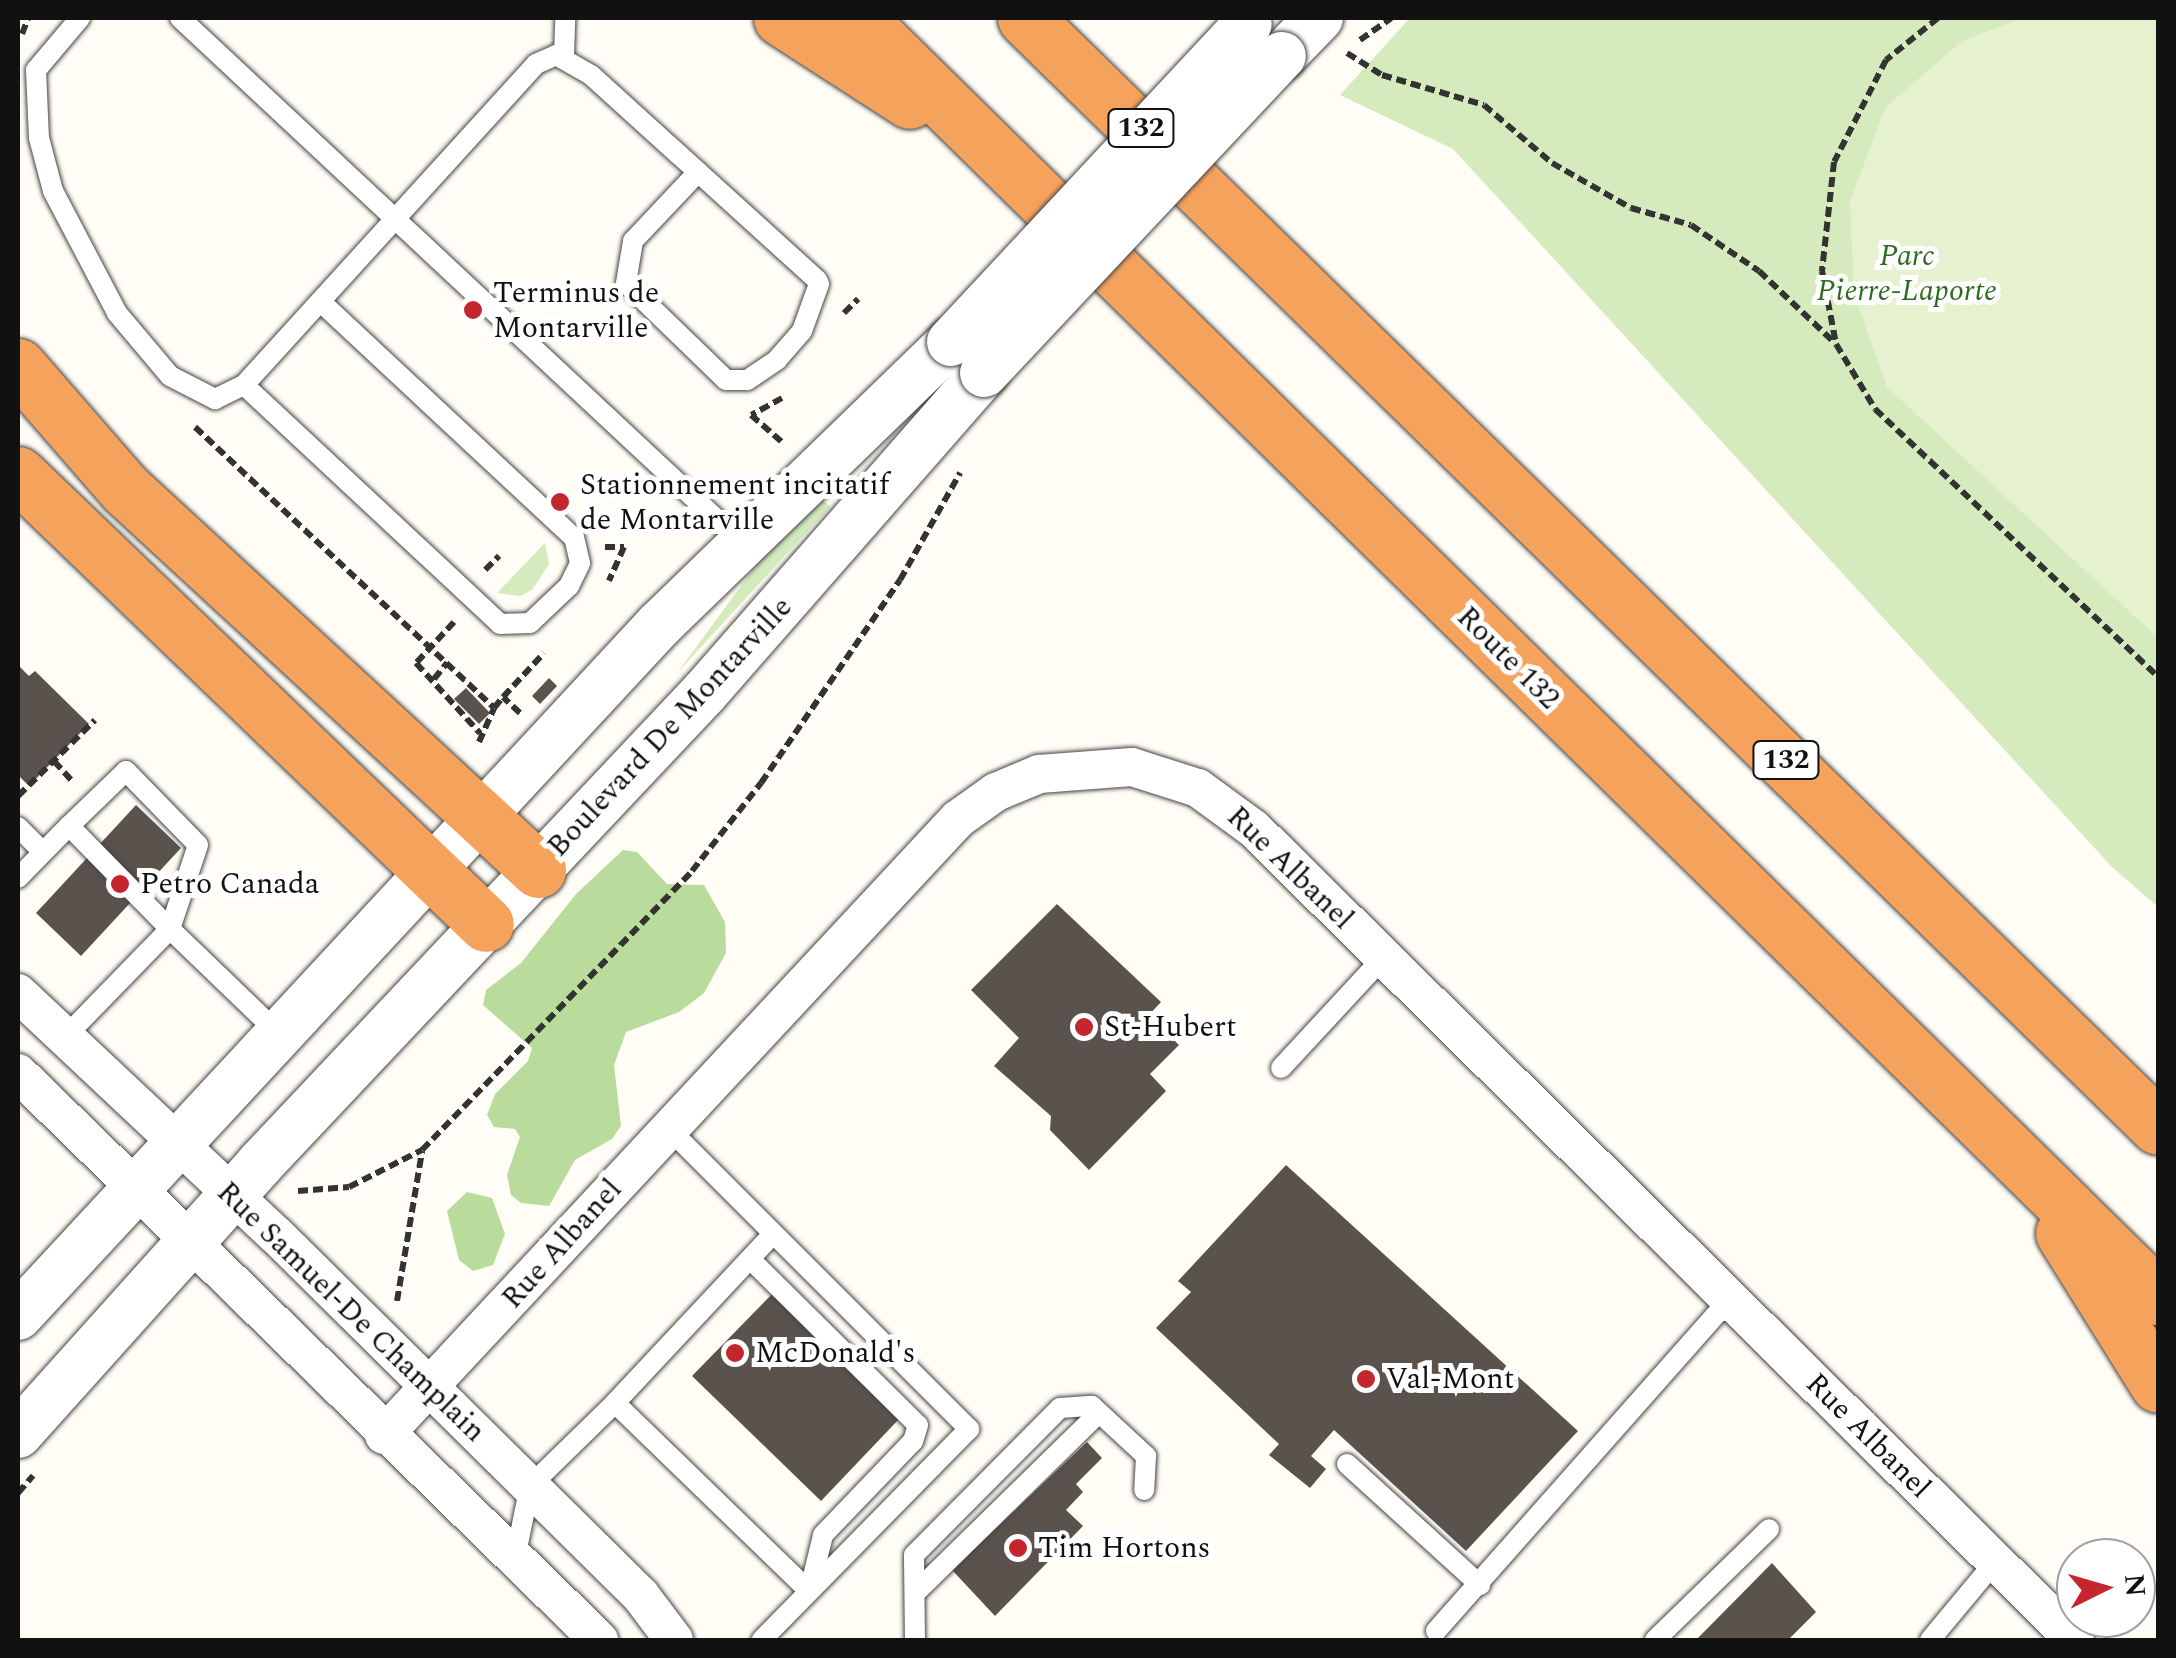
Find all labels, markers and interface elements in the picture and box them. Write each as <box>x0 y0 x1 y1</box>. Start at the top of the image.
road number: 132 <box>1106 105 1176 151</box>
park label: Parc Pierre-Laporte <box>1817 238 1997 308</box>
place label: Terminus de Montarville <box>493 275 659 346</box>
marker: Terminus de Montarville <box>462 299 484 321</box>
place label: Stationnement incitatif de Montarville <box>580 467 889 538</box>
marker: Stationnement incitatif de Montarville <box>549 491 571 513</box>
street label: Boulevard De Montarville <box>540 589 800 865</box>
street label: Route 132 <box>1449 599 1567 717</box>
road number: 132 <box>1751 737 1821 783</box>
street label: Rue Albanel <box>1219 799 1361 937</box>
place label: Petro Canada <box>140 866 319 902</box>
marker: Petro Canada <box>109 873 131 895</box>
place label: St-Hubert <box>1104 1009 1237 1045</box>
marker: St-Hubert <box>1073 1016 1095 1038</box>
street label: Rue Albanel <box>494 1172 630 1316</box>
street label: Rue Samuel-De Champlain <box>209 1174 493 1450</box>
place label: McDonald's <box>755 1335 915 1371</box>
marker: McDonald's <box>724 1342 746 1364</box>
place label: Val-Mont <box>1386 1361 1514 1397</box>
street label: Rue Albanel <box>1798 1366 1938 1506</box>
marker: Val-Mont <box>1355 1368 1377 1390</box>
place label: Tim Hortons <box>1038 1530 1211 1566</box>
marker: Tim Hortons <box>1007 1537 1029 1559</box>
north arrow <box>2056 1538 2156 1638</box>
text: N <box>2112 1572 2157 1599</box>

